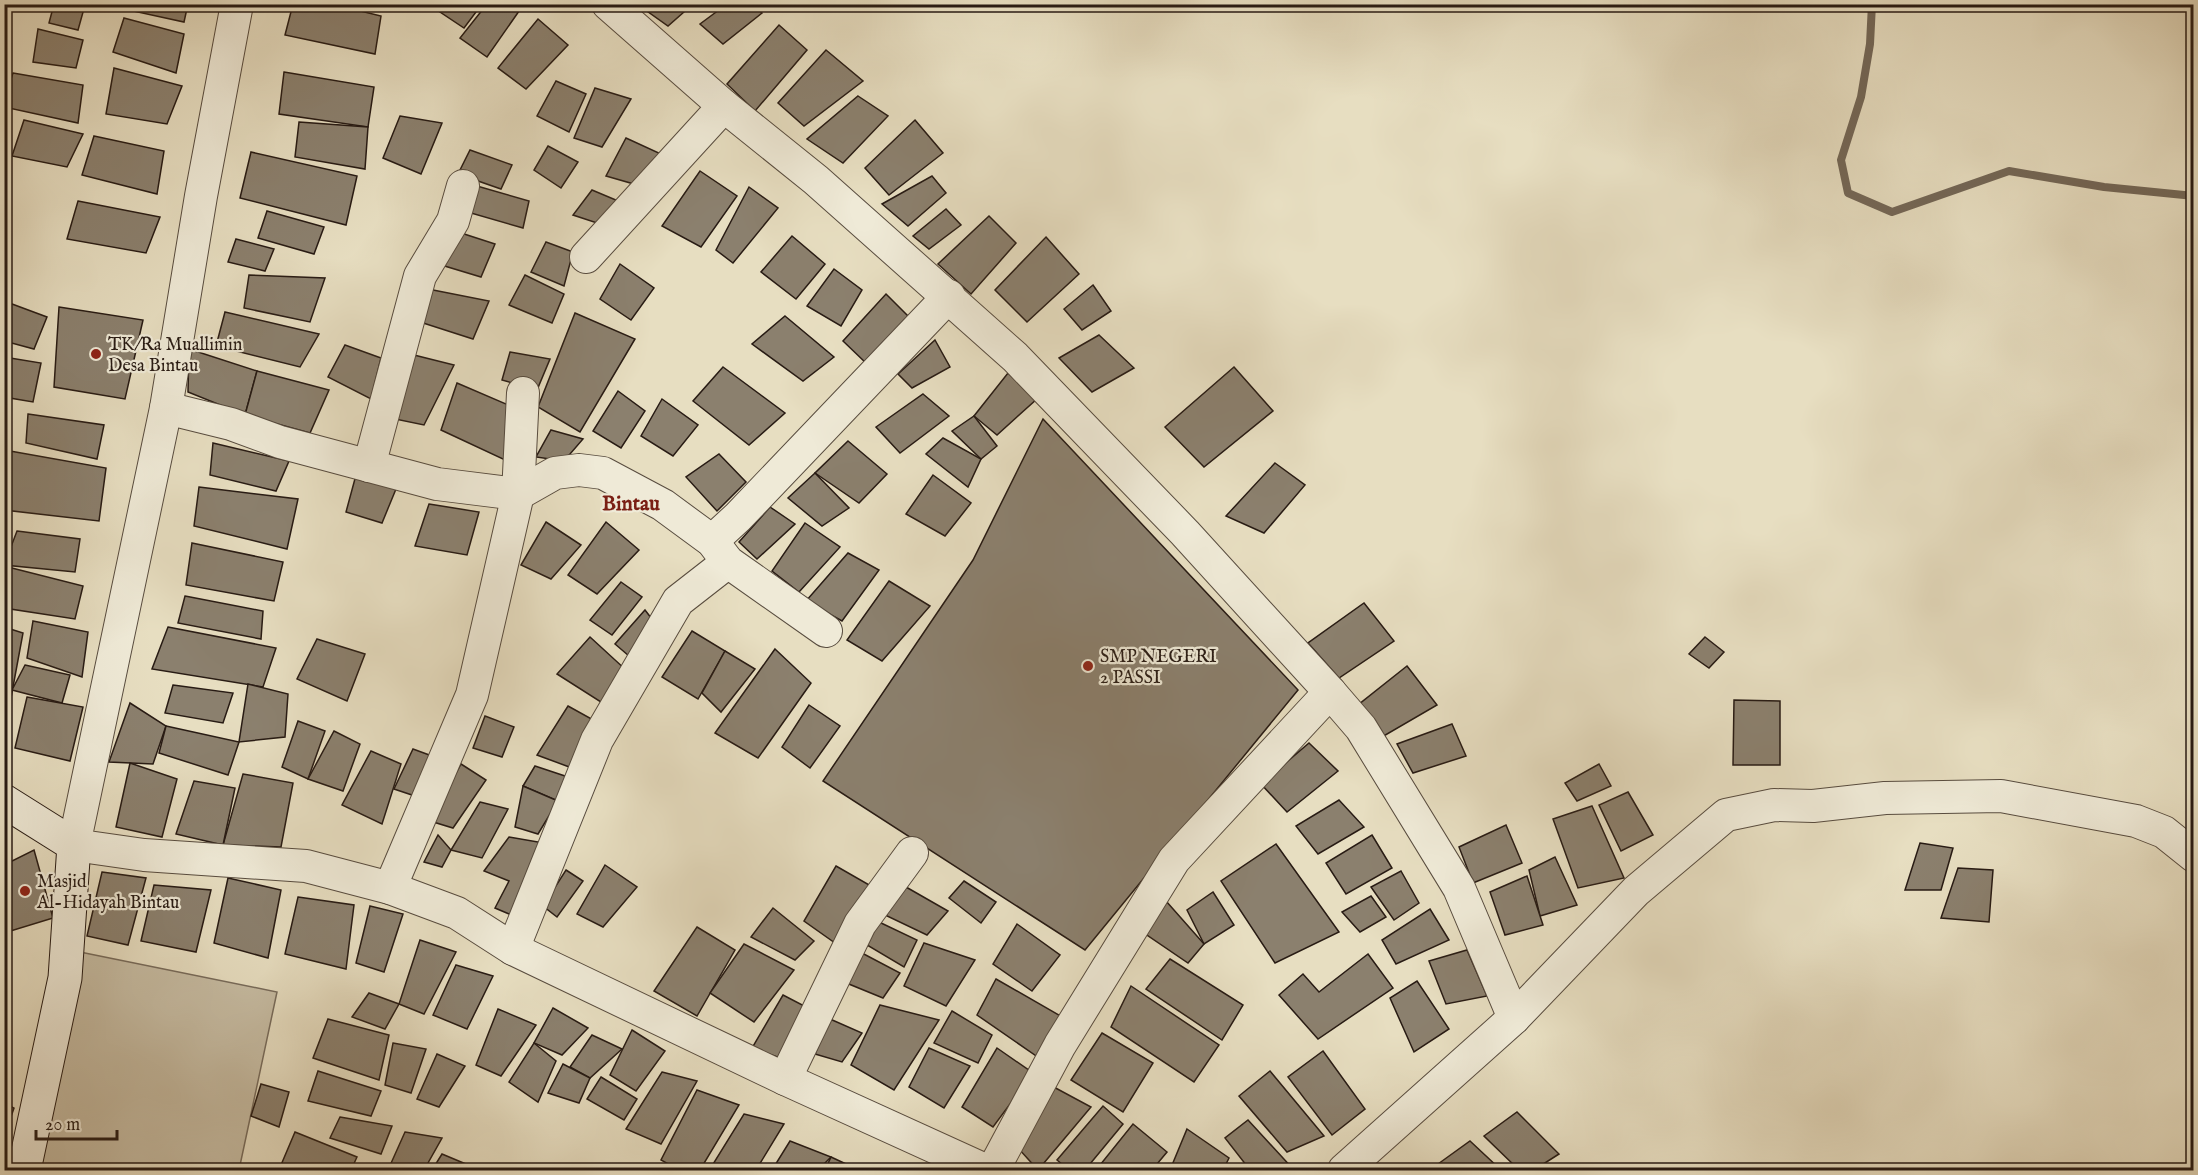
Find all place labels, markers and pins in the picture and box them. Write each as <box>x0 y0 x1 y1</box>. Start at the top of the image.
place label: TK/Ra Muallimin Desa Bintau <box>108 334 243 378</box>
marker: TK/Ra Muallimin Desa Bintau <box>89 347 103 361</box>
place label: SMP NEGERI 2 PASSI <box>1100 646 1217 690</box>
marker: SMP NEGERI 2 PASSI <box>1081 659 1095 673</box>
place label: Masjid Al-Hidayah Bintau <box>36 871 179 915</box>
marker: Masjid Al-Hidayah Bintau <box>18 884 32 898</box>

